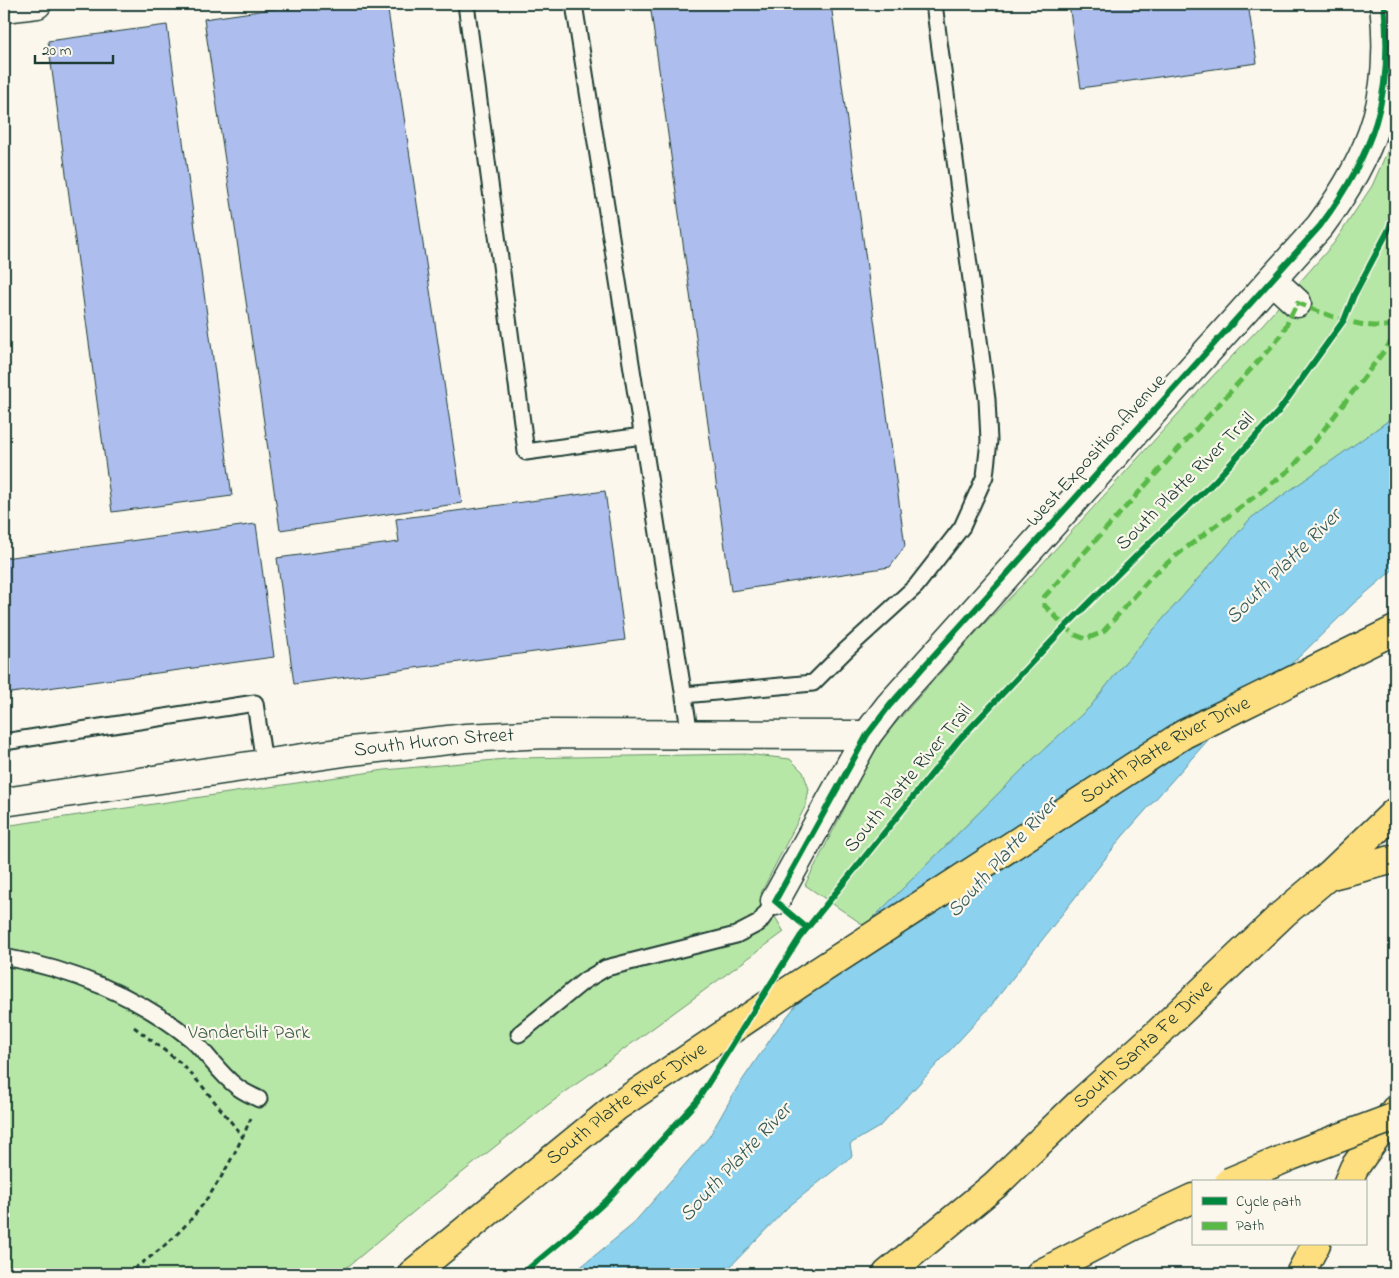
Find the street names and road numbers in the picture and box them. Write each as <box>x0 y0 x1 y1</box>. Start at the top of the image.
street label: West Exposition Avenue <box>1020 368 1174 534</box>
street label: South Platte River Trail <box>1110 406 1262 558</box>
street label: South Platte River Drive <box>1075 689 1255 812</box>
street label: South Platte River Trail <box>838 698 980 860</box>
street label: South Huron Street <box>352 721 515 765</box>
street label: South Santa Fe Drive <box>1067 973 1220 1117</box>
street label: South Platte River Drive <box>540 1035 713 1173</box>

